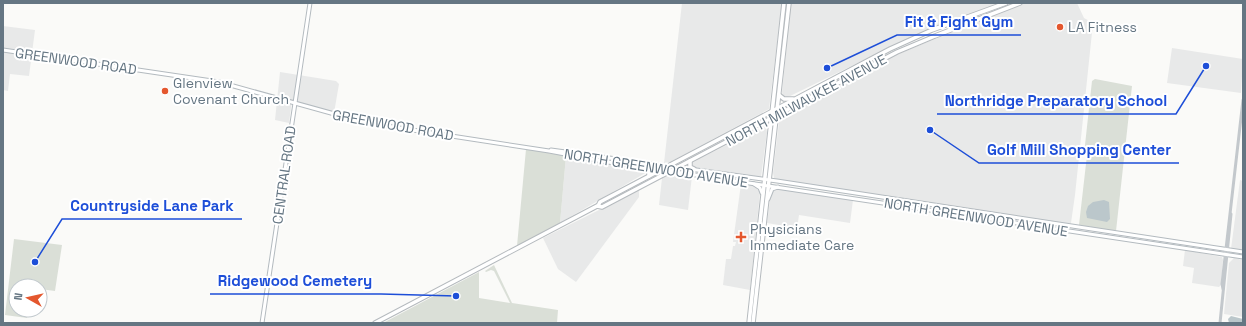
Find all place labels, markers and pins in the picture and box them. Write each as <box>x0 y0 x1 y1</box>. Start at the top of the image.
callout: Fit & Fight Gym <box>897 8 1021 35</box>
place label: LA Fitness <box>1068 18 1137 36</box>
marker: LA Fitness <box>1055 22 1065 32</box>
place label: Glenview Covenant Church <box>173 74 289 108</box>
marker: Glenview Covenant Church <box>160 86 170 96</box>
callout: Northridge Preparatory School <box>937 87 1176 114</box>
callout: Golf Mill Shopping Center <box>979 136 1179 163</box>
callout: Countryside Lane Park <box>62 192 242 219</box>
place label: Physicians Immediate Care <box>750 220 854 254</box>
marker: Physicians Immediate Care <box>735 231 747 243</box>
callout: Ridgewood Cemetery <box>210 267 381 294</box>

